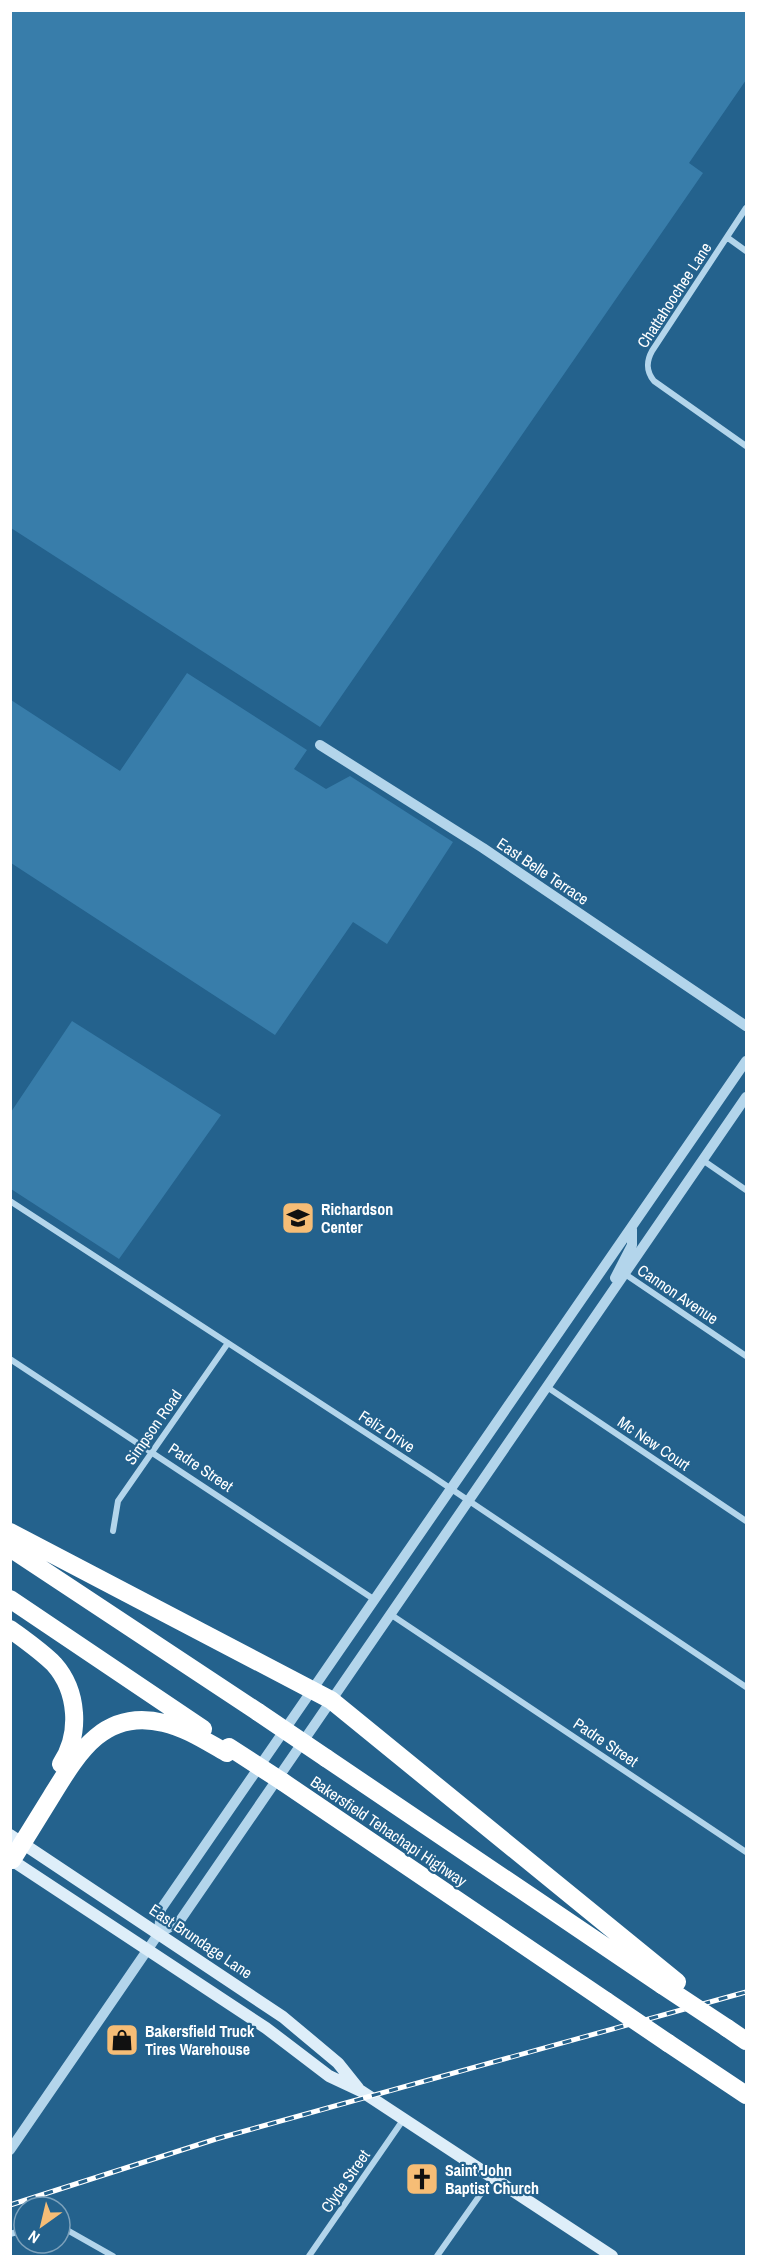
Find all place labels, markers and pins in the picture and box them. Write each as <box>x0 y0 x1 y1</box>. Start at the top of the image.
place label: Richardson Center <box>321 1198 393 1238</box>
school or university icon: Richardson Center <box>280 1200 316 1236</box>
place label: Bakersfield Truck Tires Warehouse <box>145 2020 255 2060</box>
shop icon: Bakersfield Truck Tires Warehouse <box>104 2022 140 2058</box>
place label: Saint John Baptist Church <box>445 2159 539 2199</box>
church icon: Saint John Baptist Church <box>404 2161 440 2197</box>

